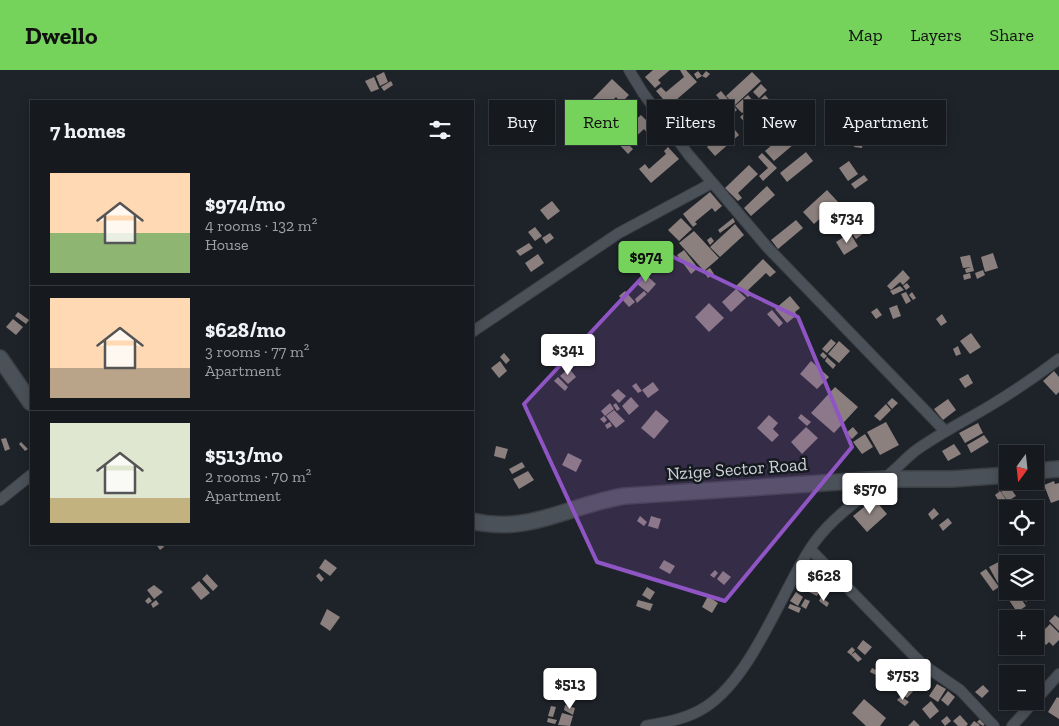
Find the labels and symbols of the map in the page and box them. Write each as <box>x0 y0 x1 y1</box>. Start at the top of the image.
pin: $734 <box>817 202 877 244</box>
pin: $974 <box>616 240 676 283</box>
pin: $341 <box>538 334 598 376</box>
north arrow <box>999 445 1044 490</box>
street label: Nzige Sector Road <box>666 453 808 485</box>
pin: $570 <box>840 472 900 515</box>
pin: $628 <box>794 560 854 602</box>
pin: $753 <box>873 658 933 701</box>
pin: $513 <box>540 668 600 710</box>

